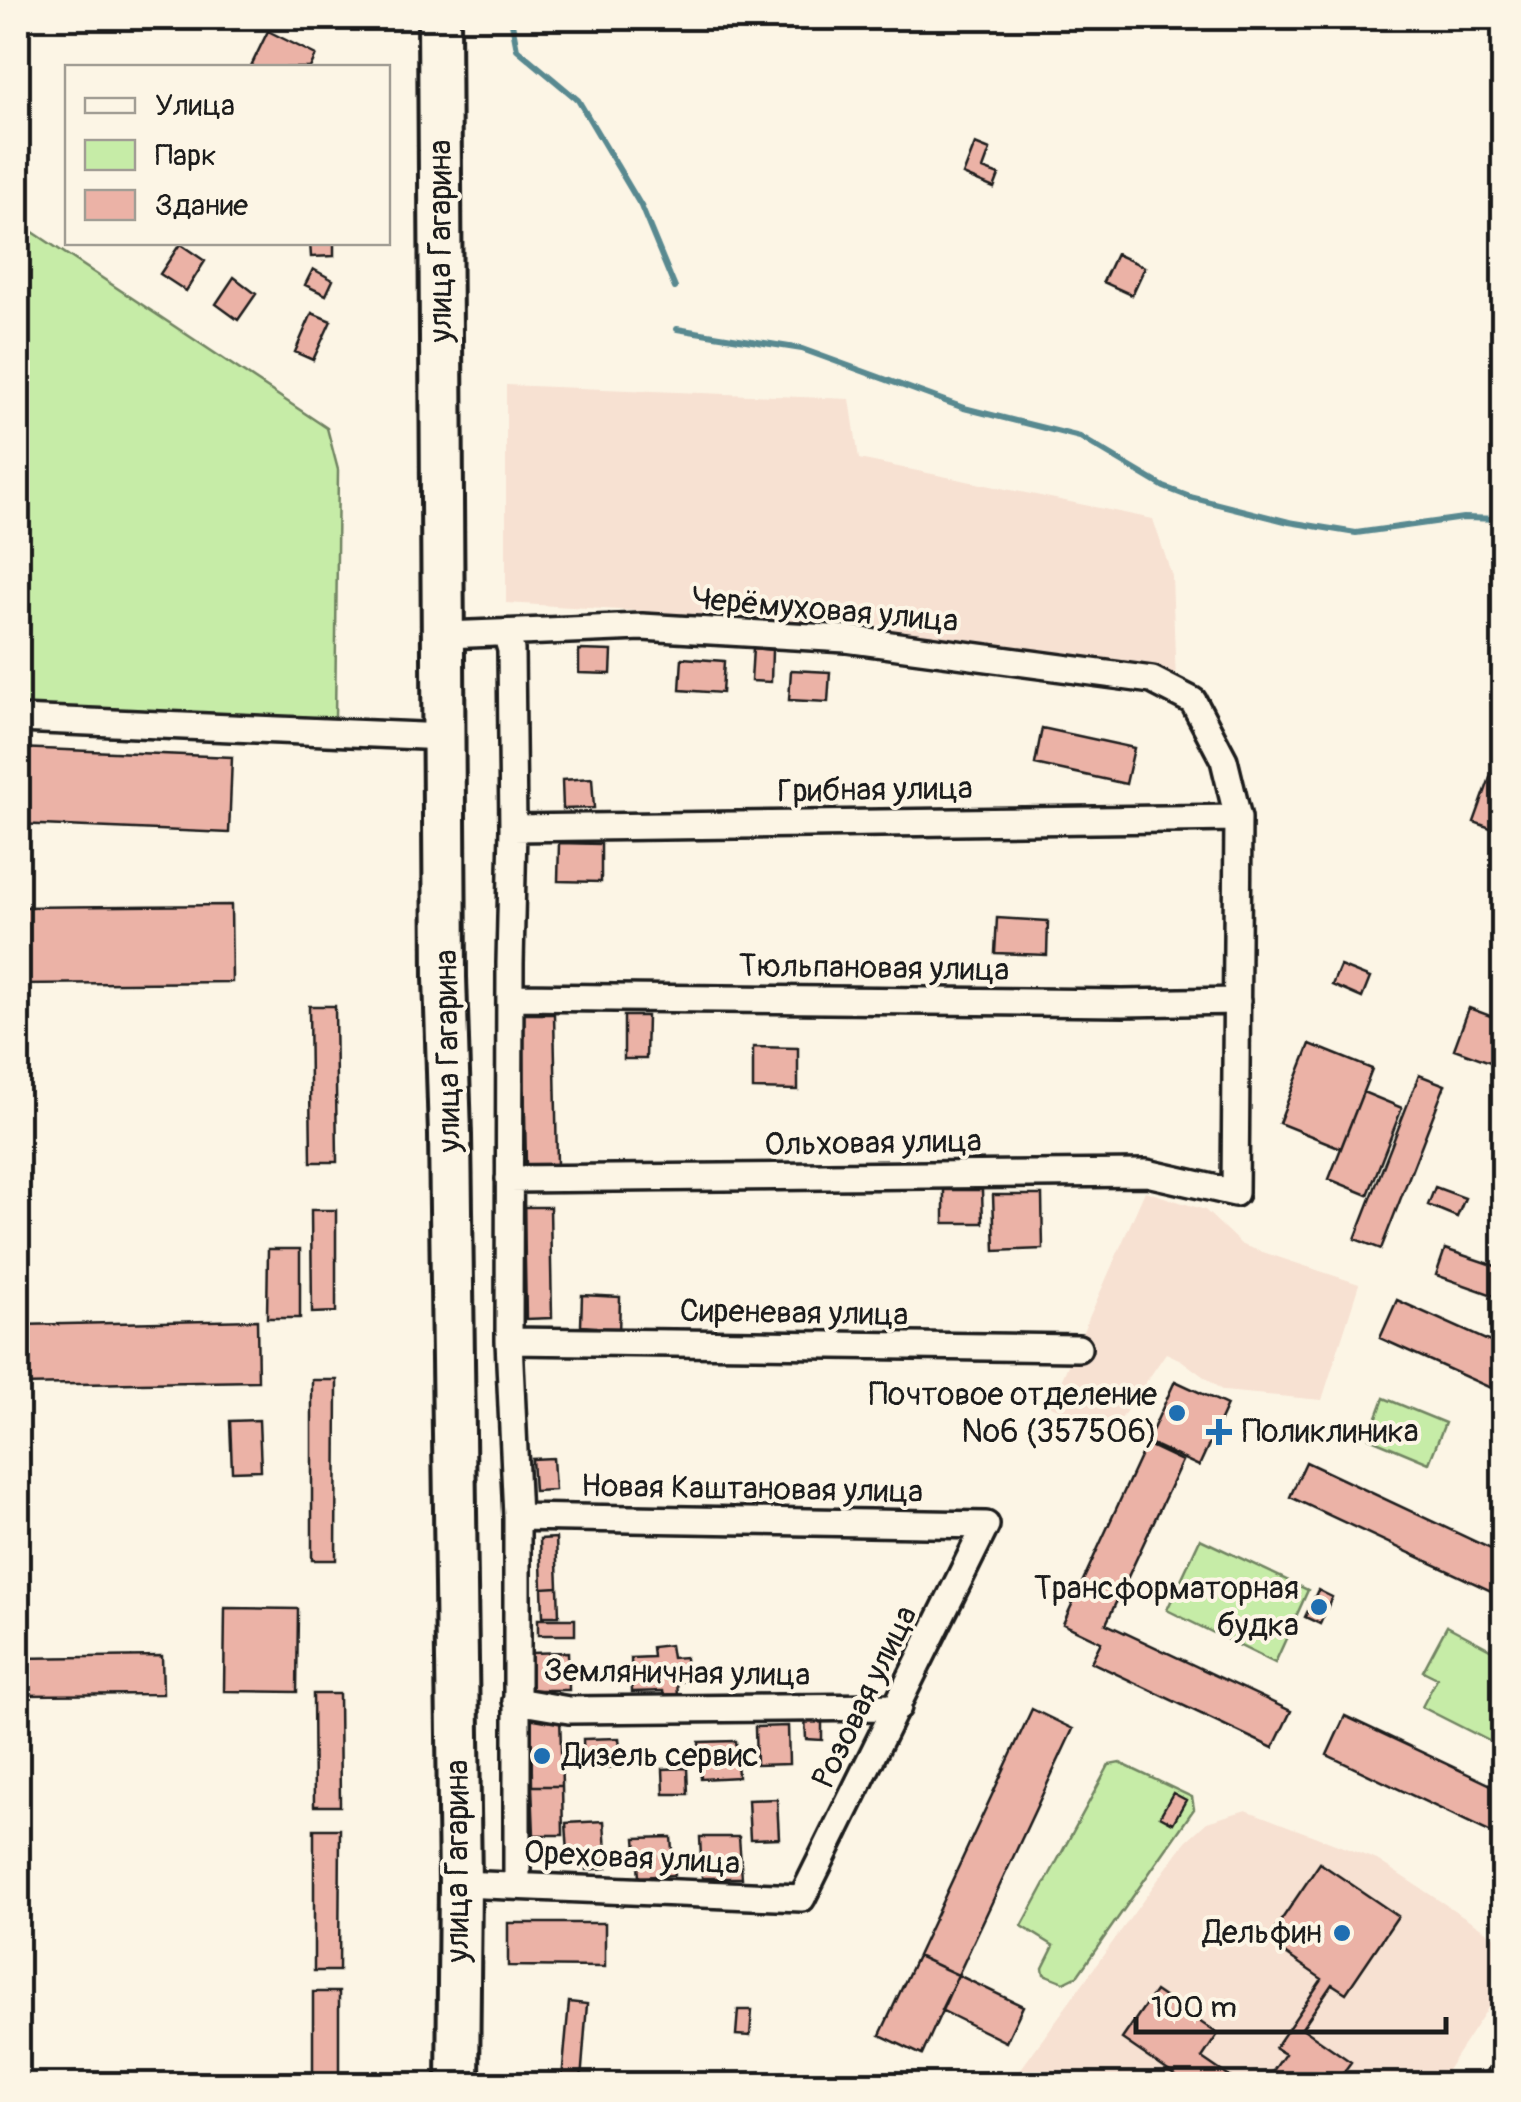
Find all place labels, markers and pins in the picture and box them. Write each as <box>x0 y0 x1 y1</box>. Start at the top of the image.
place label: Почтовое отделение №6 (357506) <box>869 1375 1157 1452</box>
marker: Почтовое отделение №6 (357506) <box>1166 1402 1188 1424</box>
place label: Поликлиника <box>1242 1412 1419 1452</box>
marker: Поликлиника <box>1206 1419 1232 1445</box>
place label: Трансформаторная будка <box>1034 1569 1299 1646</box>
marker: Трансформаторная будка <box>1308 1596 1330 1618</box>
place label: Дизель сервис <box>561 1736 759 1776</box>
marker: Дизель сервис <box>531 1745 553 1767</box>
place label: Дельфин <box>1202 1913 1322 1953</box>
marker: Дельфин <box>1331 1922 1353 1944</box>

